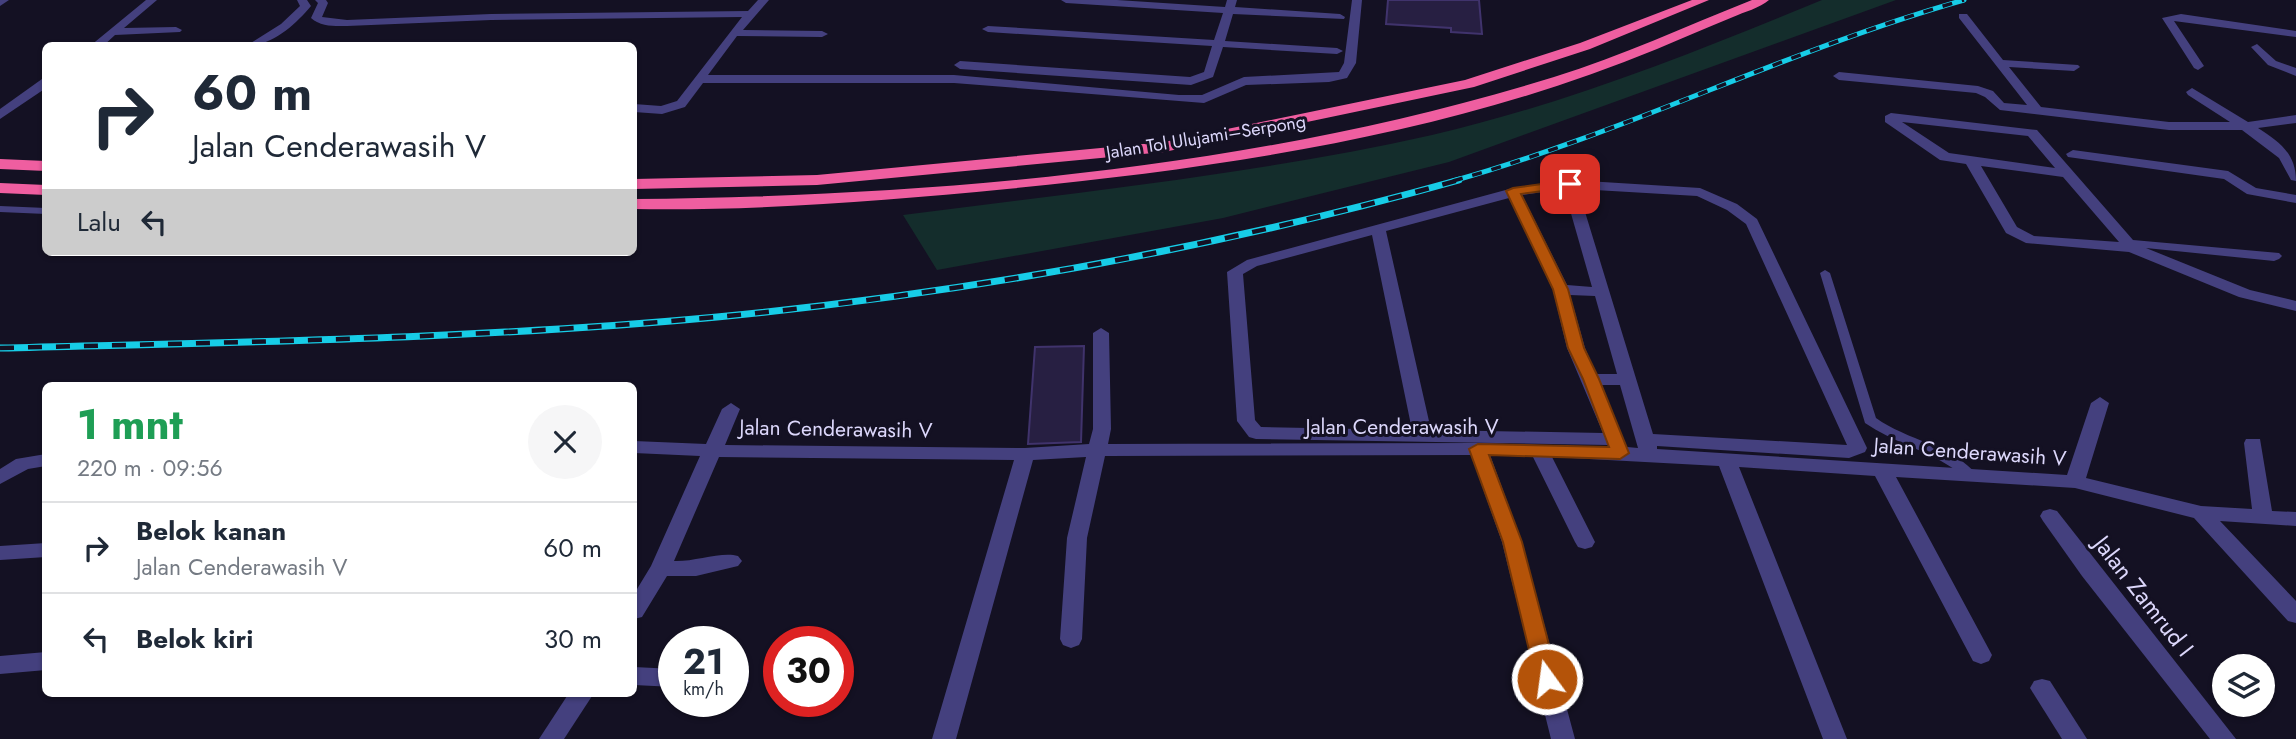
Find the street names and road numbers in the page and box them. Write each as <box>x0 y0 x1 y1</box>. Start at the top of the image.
street label: Jalan Tol Ulujami–Serpong <box>1102 108 1308 166</box>
street label: Jalan Cenderawasih V <box>736 412 933 446</box>
street label: Jalan Cenderawasih V <box>1302 412 1499 442</box>
street label: Jalan Cenderawasih V <box>1870 430 2067 474</box>
street label: Jalan Zamrud I <box>2084 526 2202 664</box>

